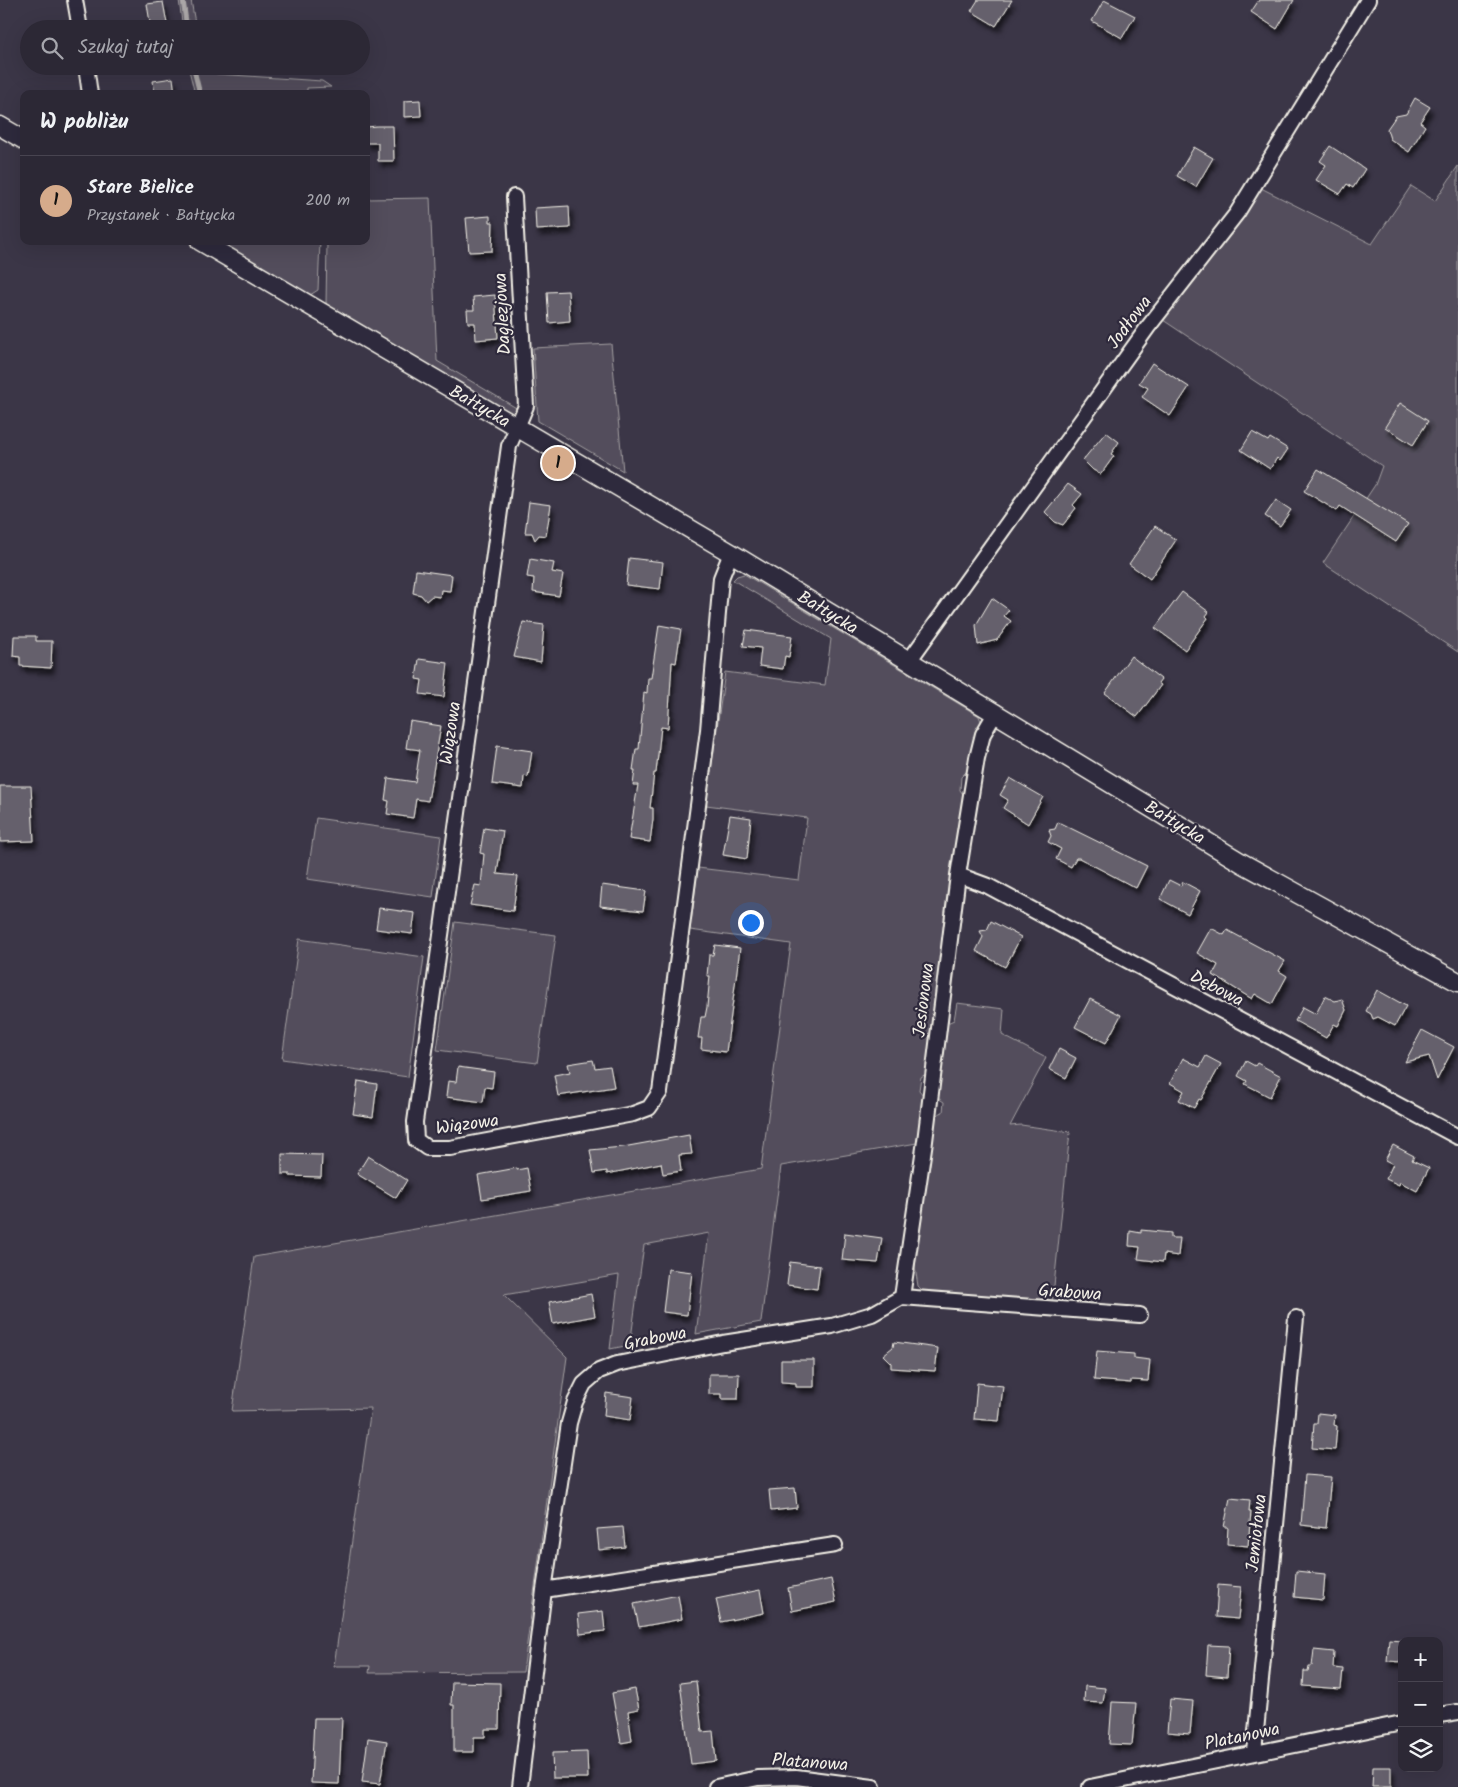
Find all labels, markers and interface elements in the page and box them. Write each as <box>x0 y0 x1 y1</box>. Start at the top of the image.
search box <box>20 20 370 75</box>
text: Szukaj tutaj <box>78 33 173 63</box>
icon: search <box>38 34 66 62</box>
text: W pobliżu <box>40 106 128 139</box>
text: Stare Bielice <box>87 173 194 203</box>
text: 1 <box>54 188 58 213</box>
text: 200 m <box>306 188 350 213</box>
text: Przystanek · Bałtycka <box>87 203 235 228</box>
street label: Daglezjowa <box>487 272 520 356</box>
street label: Jodłowa <box>1100 290 1160 356</box>
street label: Bałtycka <box>443 378 515 437</box>
pin: 1 <box>542 444 574 482</box>
street label: Bałtycka <box>791 584 863 643</box>
street label: Wiązowa <box>433 700 470 767</box>
street label: Bałtycka <box>1138 794 1210 853</box>
your location <box>738 910 764 936</box>
street label: Jesionowa <box>906 961 943 1039</box>
street label: Dębowa <box>1184 963 1249 1016</box>
street label: Wiązowa <box>434 1107 501 1144</box>
street label: Grabowa <box>1037 1277 1103 1310</box>
street label: Grabowa <box>621 1319 689 1360</box>
street label: Jemiołowa <box>1239 1493 1276 1574</box>
map controls <box>1398 1637 1443 1772</box>
button: + <box>1398 1637 1443 1682</box>
button: − <box>1398 1682 1443 1727</box>
street label: Platanowa <box>1202 1715 1283 1760</box>
button: layers <box>1398 1727 1443 1772</box>
street label: Platanowa <box>771 1746 849 1781</box>

